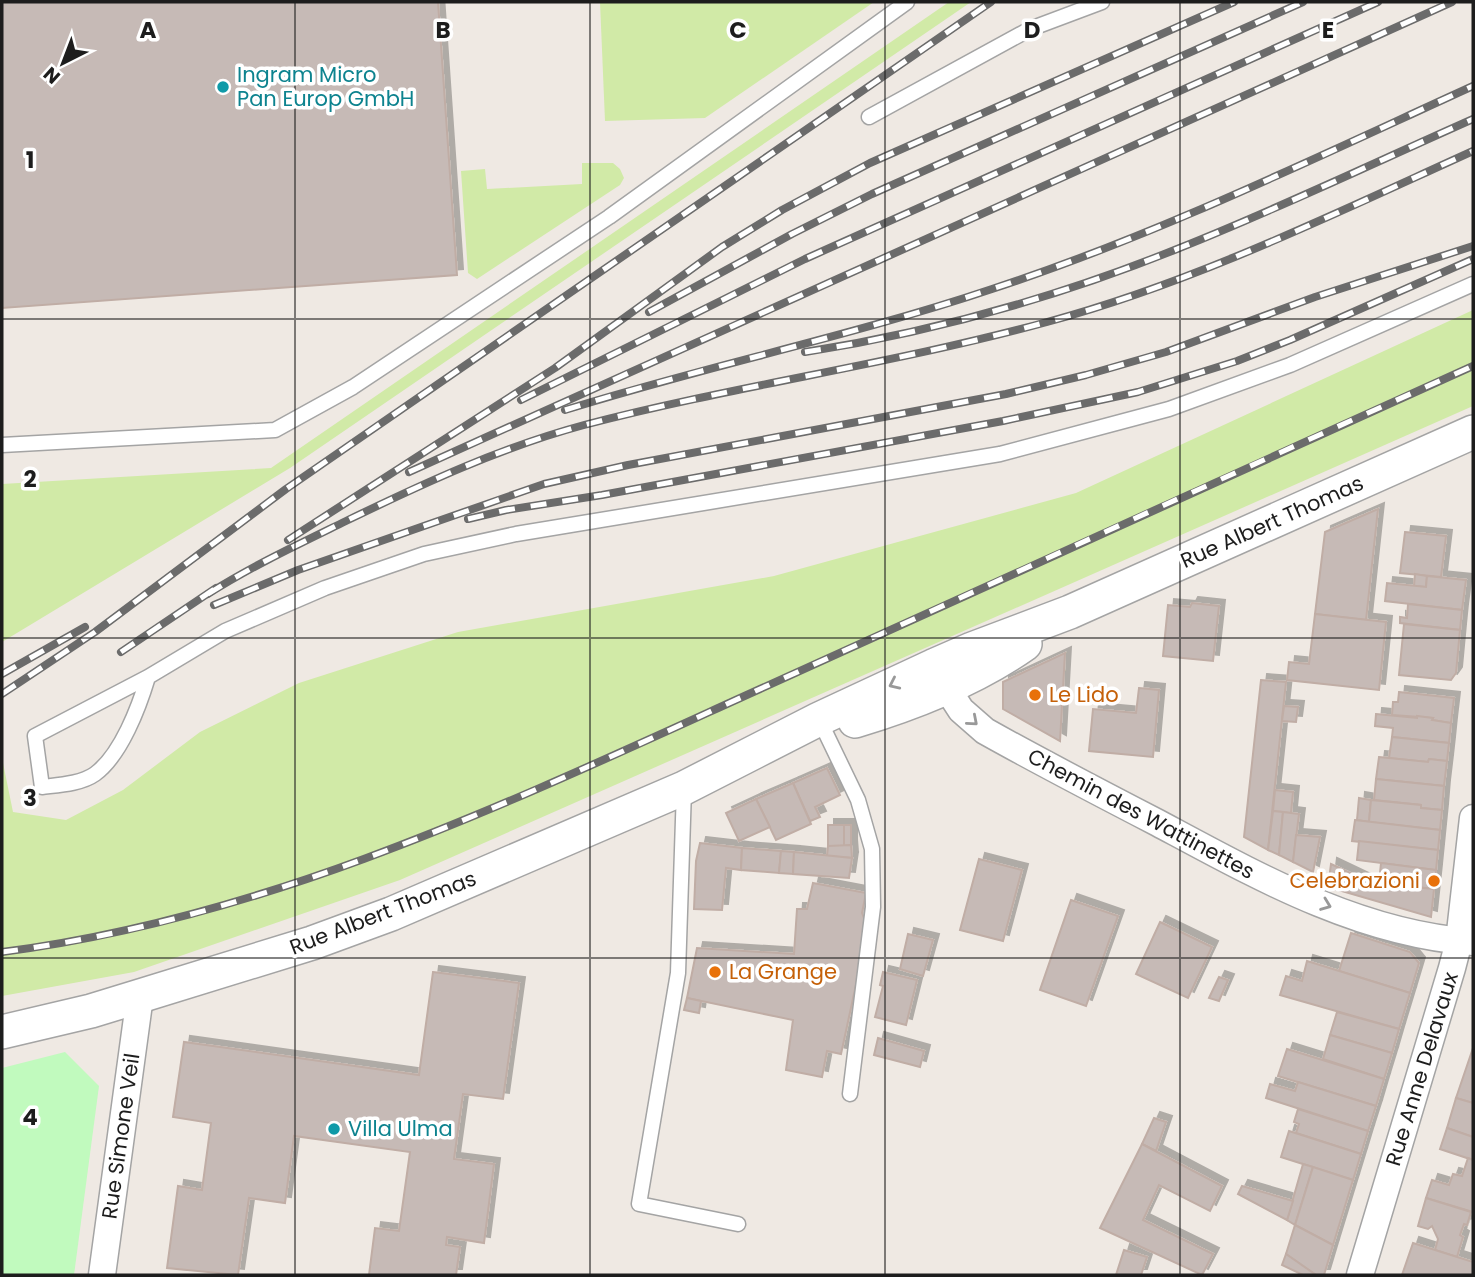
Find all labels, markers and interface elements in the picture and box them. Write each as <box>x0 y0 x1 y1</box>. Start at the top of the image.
text: A <box>140 14 157 46</box>
text: B <box>435 14 451 46</box>
text: C <box>729 14 747 46</box>
text: D <box>1024 14 1040 46</box>
text: E <box>1322 14 1334 46</box>
north arrow <box>28 28 98 98</box>
text: N <box>38 60 66 90</box>
place label: Ingram Micro Pan Europ GmbH <box>237 60 414 113</box>
marker: Ingram Micro Pan Europ GmbH <box>215 79 231 95</box>
text: 1 <box>26 144 34 176</box>
text: 2 <box>23 463 37 495</box>
street label: Rue Albert Thomas <box>1176 468 1368 575</box>
one-way arrow <box>889 676 901 690</box>
place label: Le Lido <box>1049 680 1119 709</box>
marker: Le Lido <box>1027 687 1043 703</box>
one-way arrow <box>965 713 978 725</box>
street label: Chemin des Wattinettes <box>1023 741 1260 886</box>
text: 3 <box>23 782 37 814</box>
street label: Rue Albert Thomas <box>285 864 480 961</box>
place label: Celebrazioni <box>1290 866 1420 895</box>
marker: Celebrazioni <box>1426 873 1442 889</box>
one-way arrow <box>1319 897 1331 911</box>
place label: La Grange <box>729 957 837 986</box>
marker: La Grange <box>707 964 723 980</box>
street label: Rue Anne Delavaux <box>1378 968 1465 1169</box>
street label: Rue Simone Veil <box>95 1051 146 1221</box>
text: 4 <box>22 1101 38 1133</box>
place label: Villa Ulma <box>348 1114 453 1143</box>
marker: Villa Ulma <box>326 1121 342 1137</box>

